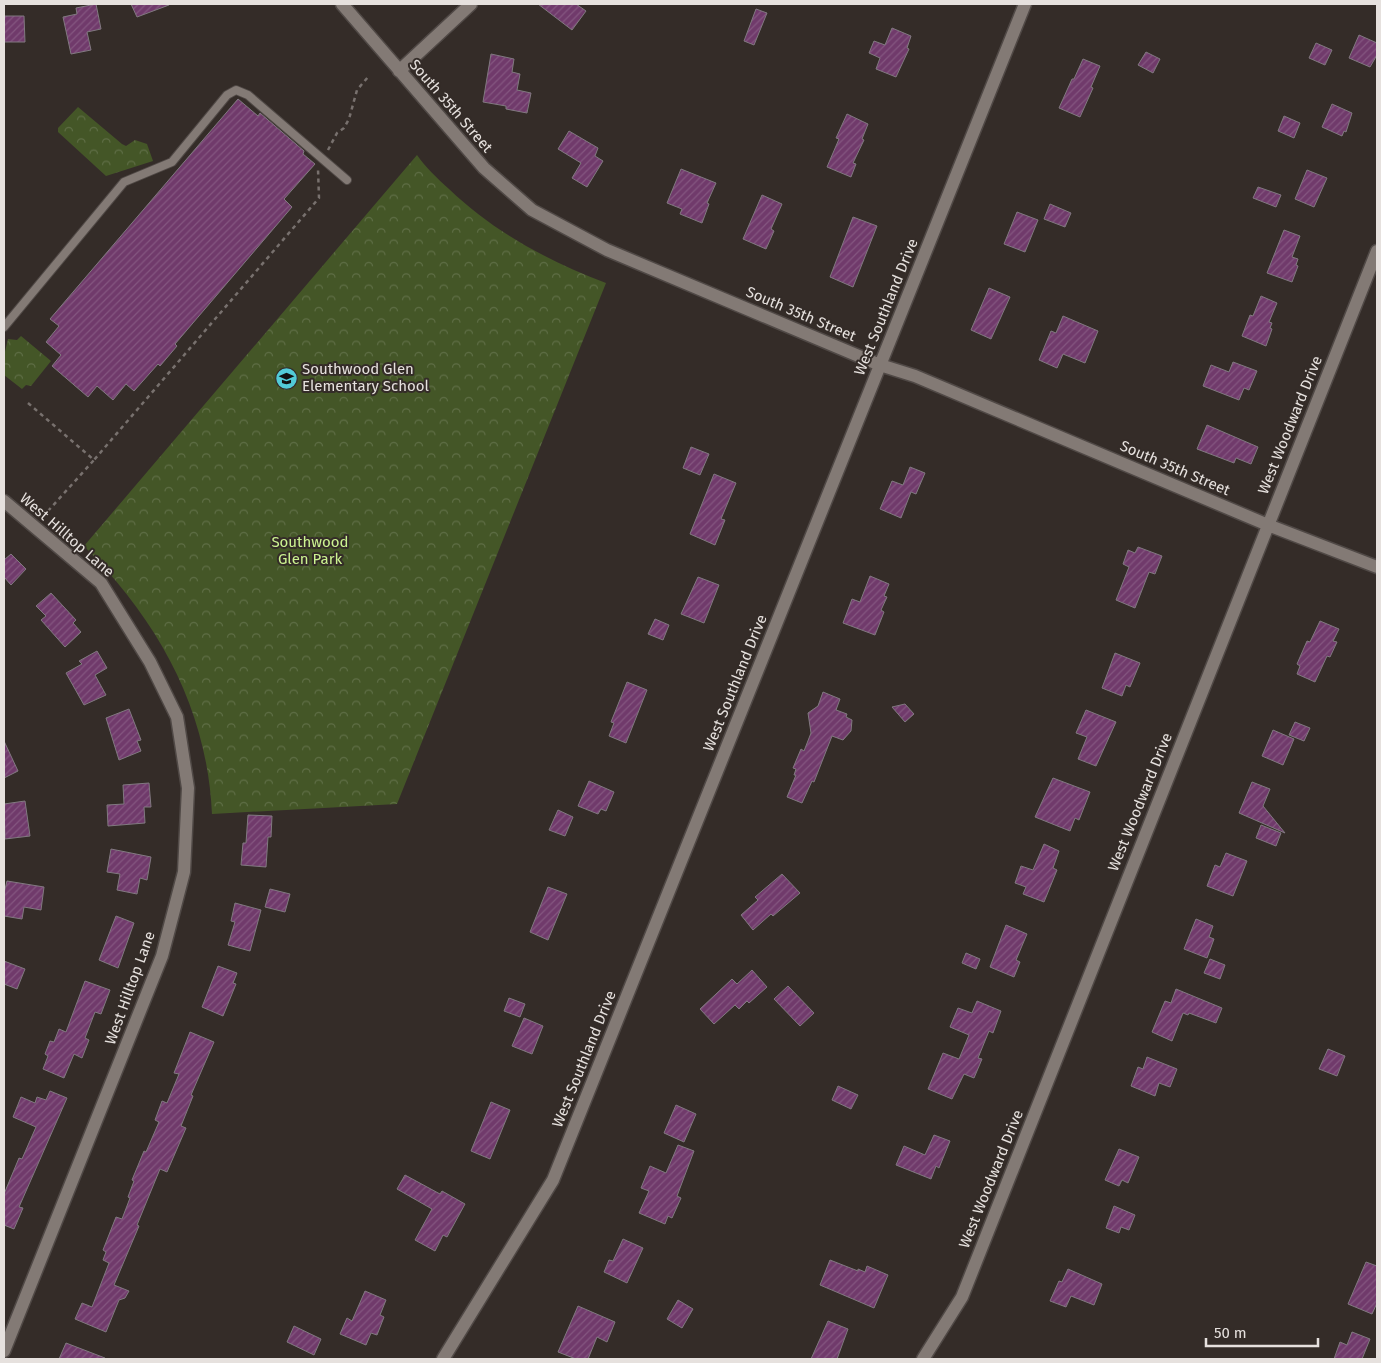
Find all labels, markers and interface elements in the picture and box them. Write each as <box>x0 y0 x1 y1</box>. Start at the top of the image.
street label: South 35th Street <box>406 56 497 157</box>
street label: West Southland Drive <box>850 236 922 378</box>
street label: South 35th Street <box>743 283 859 345</box>
street label: West Woodward Drive <box>1254 353 1326 497</box>
place label: Southwood Glen Elementary School <box>302 360 430 395</box>
school or university icon: Southwood Glen Elementary School <box>274 366 298 390</box>
street label: South 35th Street <box>1117 437 1233 499</box>
street label: West Hilltop Lane <box>16 489 118 581</box>
park label: Southwood Glen Park <box>271 533 349 568</box>
street label: West Southland Drive <box>699 612 771 754</box>
street label: West Woodward Drive <box>1104 730 1176 874</box>
street label: West Hilltop Lane <box>101 929 159 1047</box>
street label: West Southland Drive <box>548 988 620 1130</box>
street label: West Woodward Drive <box>955 1107 1027 1251</box>
scale bar <box>1206 1316 1318 1348</box>
text: 50 m <box>1214 1324 1247 1342</box>

